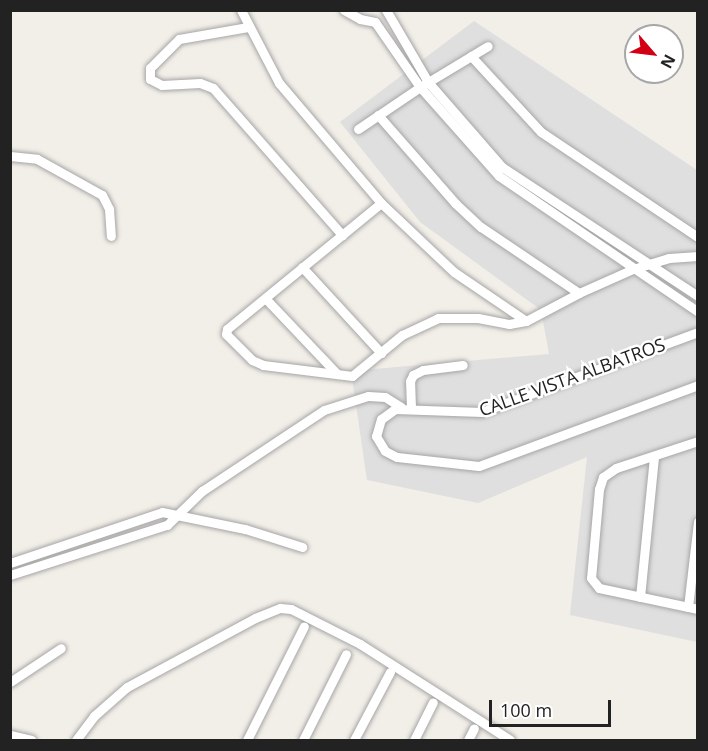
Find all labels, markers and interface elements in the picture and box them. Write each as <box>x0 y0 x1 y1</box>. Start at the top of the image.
north arrow <box>624 24 684 84</box>
text: N <box>655 51 681 72</box>
street label: CALLE VISTA ALBATROS <box>476 333 668 421</box>
scale bar <box>492 688 614 726</box>
text: 100 m <box>500 698 552 722</box>

